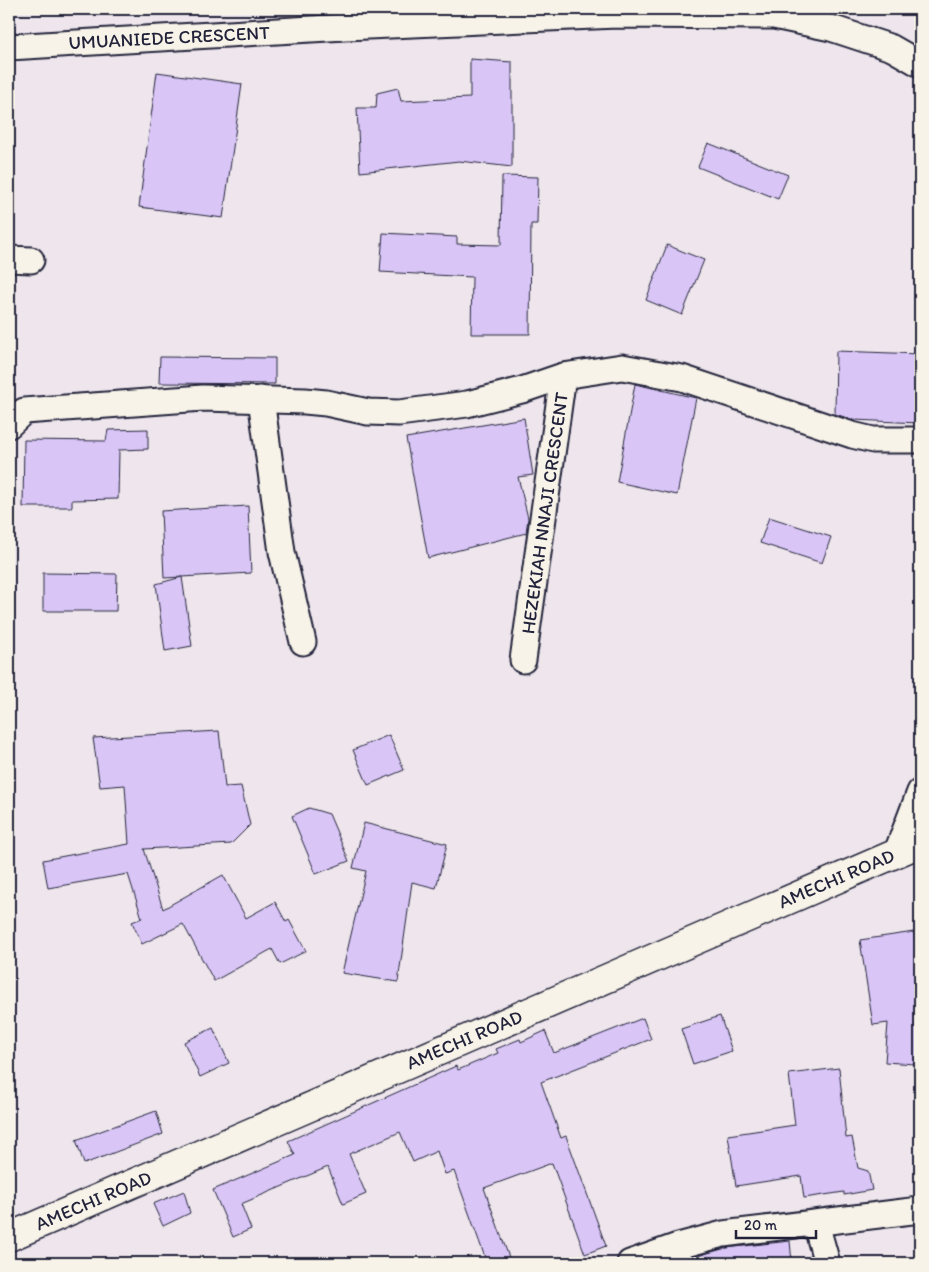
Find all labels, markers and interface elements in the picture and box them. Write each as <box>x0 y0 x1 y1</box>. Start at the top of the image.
street label: UMUANIEDE CRESCENT <box>68 21 271 54</box>
street label: HEZEKIAH NNAJI CRESCENT <box>516 390 573 635</box>
street label: AMECHI ROAD <box>775 844 898 913</box>
street label: AMECHI ROAD <box>403 1005 526 1074</box>
street label: AMECHI ROAD <box>32 1166 155 1235</box>
scale bar <box>736 1207 816 1239</box>
text: 20 m <box>744 1216 778 1234</box>

